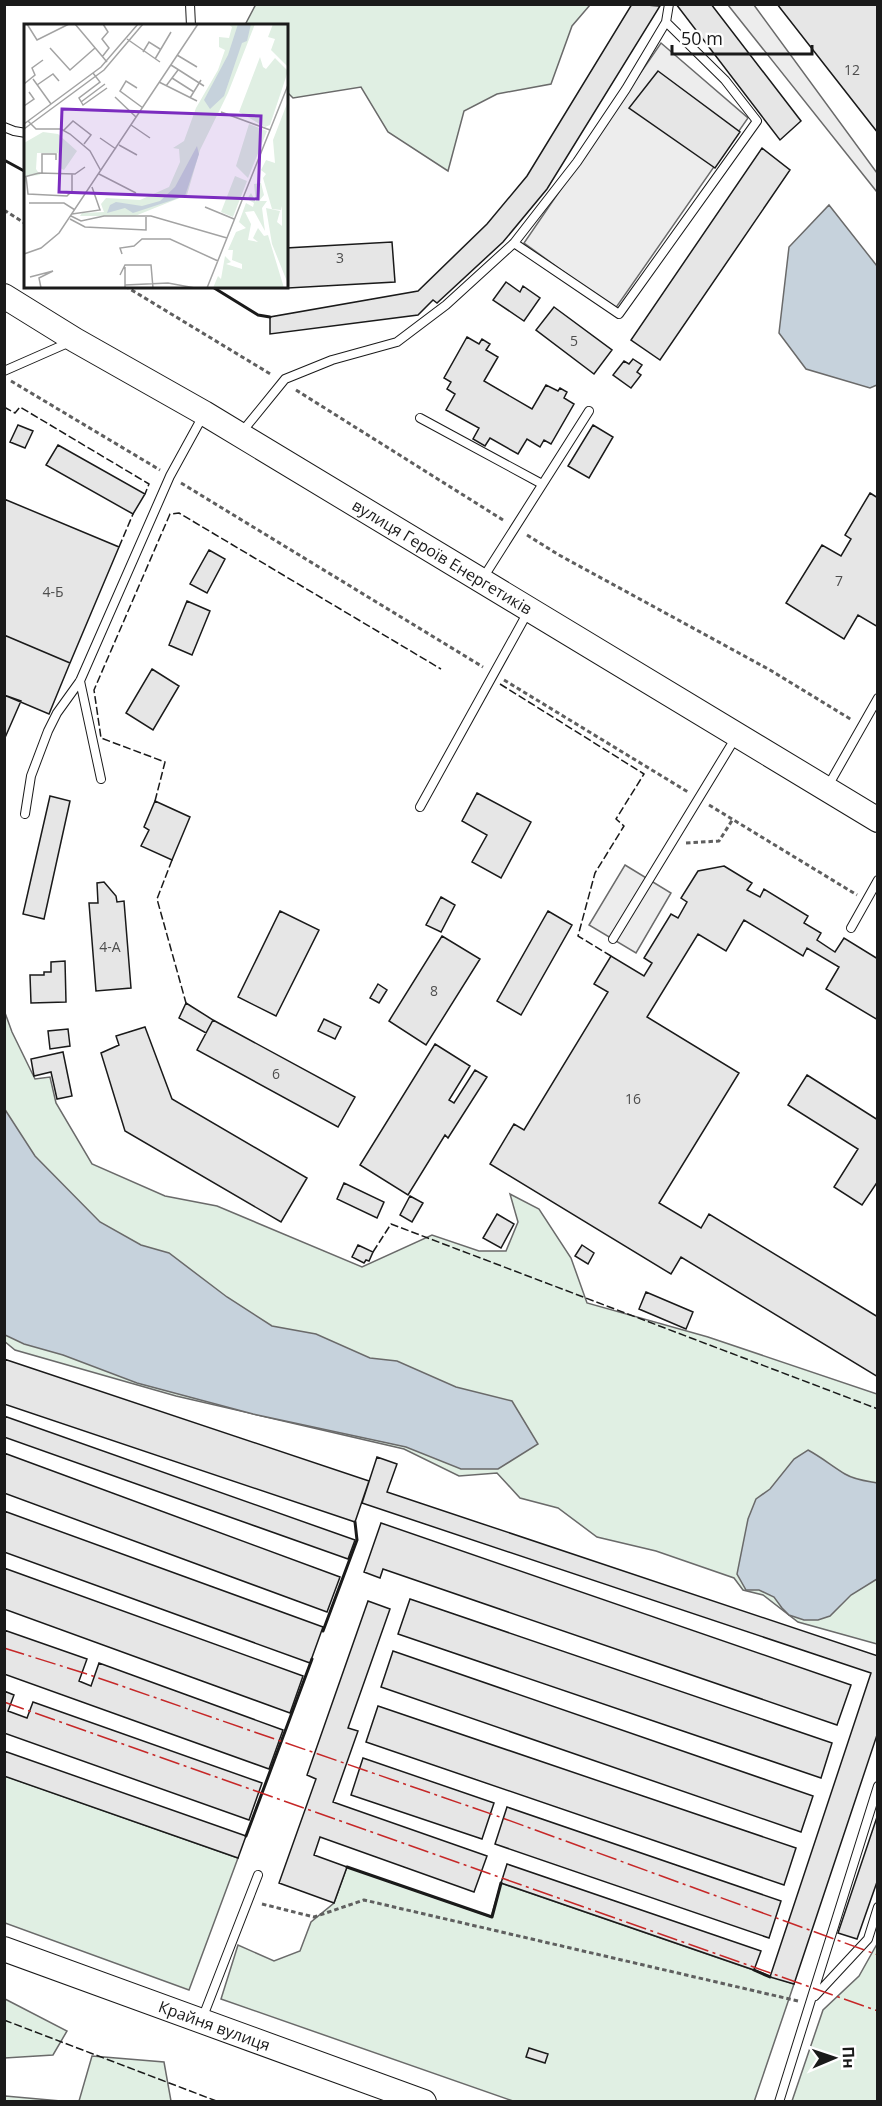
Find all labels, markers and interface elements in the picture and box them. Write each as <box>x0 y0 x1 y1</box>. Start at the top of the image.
scale bar <box>672 18 812 56</box>
inset map <box>24 24 288 288</box>
text: 50 m <box>681 26 723 50</box>
house number: 12 <box>844 60 860 79</box>
house number: 3 <box>336 248 344 267</box>
house number: 5 <box>570 331 578 350</box>
street label: вулиця Героїв Енергетиків <box>348 494 536 620</box>
house number: 7 <box>835 571 843 590</box>
house number: 4-Б <box>42 582 64 601</box>
house number: 4-А <box>99 937 121 956</box>
house number: 8 <box>430 981 438 1000</box>
house number: 6 <box>272 1064 280 1083</box>
house number: 16 <box>625 1089 641 1108</box>
street label: Крайня вулиця <box>156 1995 273 2056</box>
north arrow <box>804 2028 864 2088</box>
text: Пн <box>838 2046 860 2069</box>

